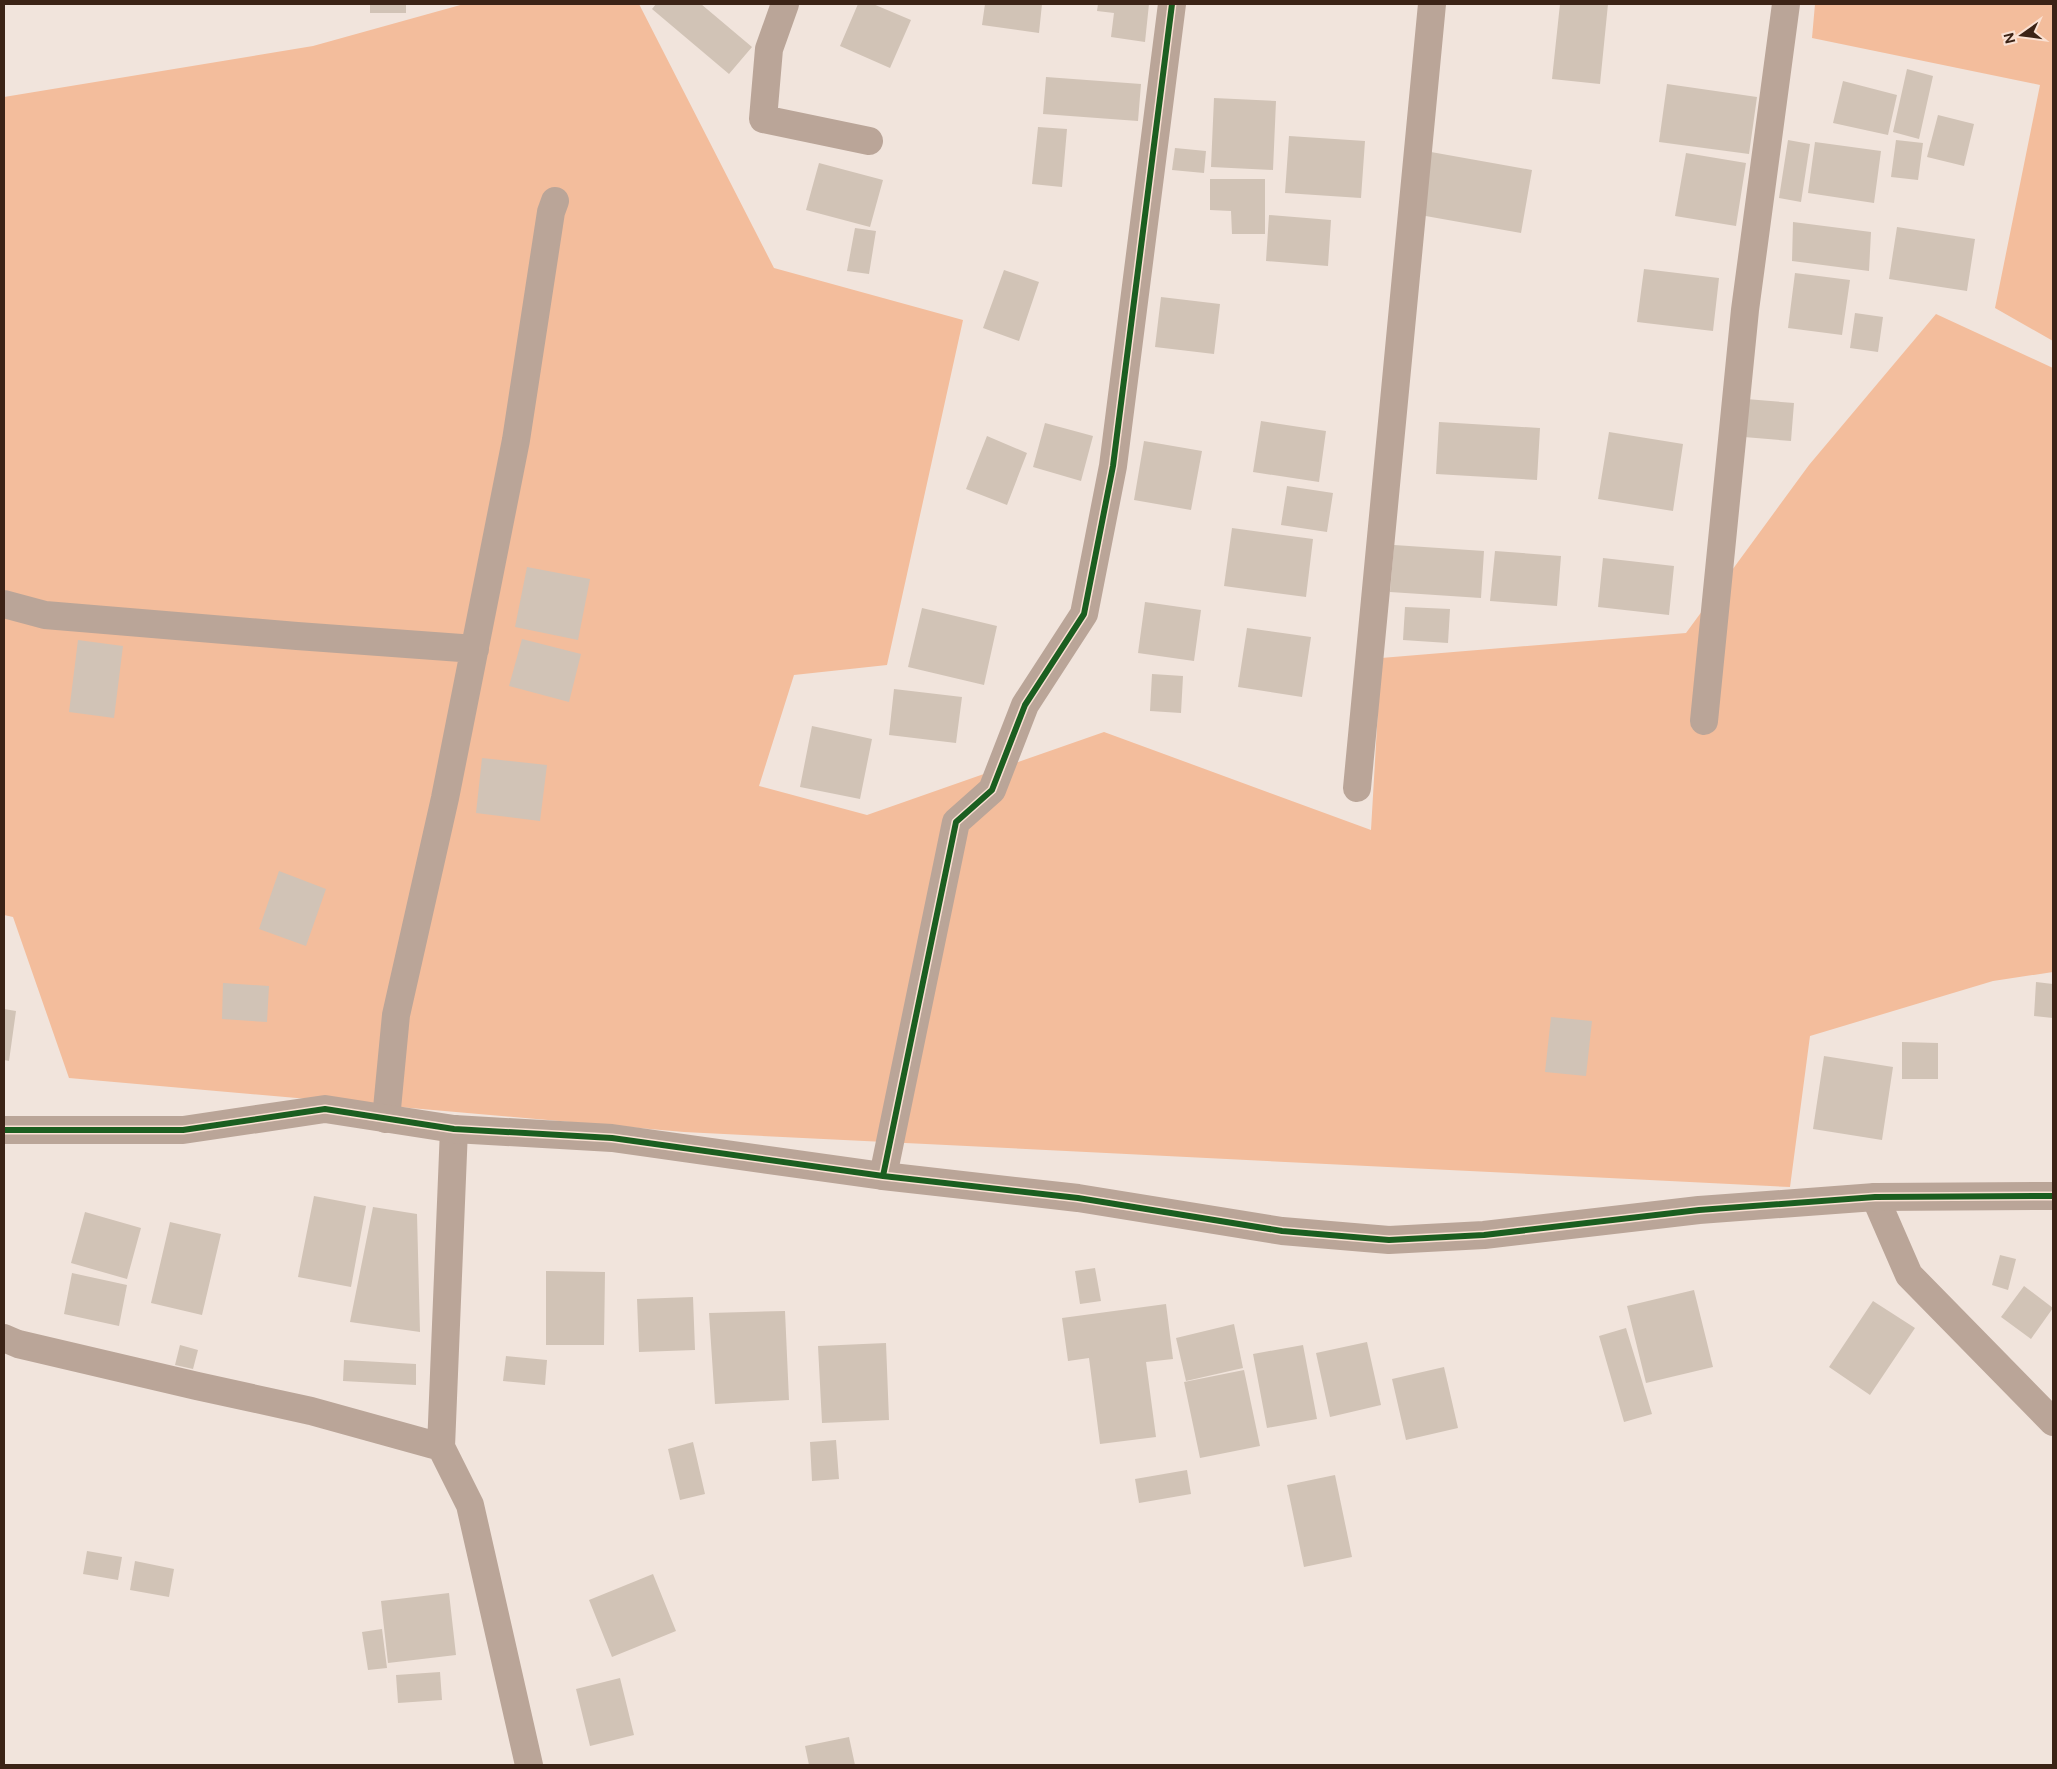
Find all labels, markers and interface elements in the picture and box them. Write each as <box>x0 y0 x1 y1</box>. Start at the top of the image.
north arrow <box>1997 10 2047 60</box>
text: N <box>2000 31 2019 45</box>

